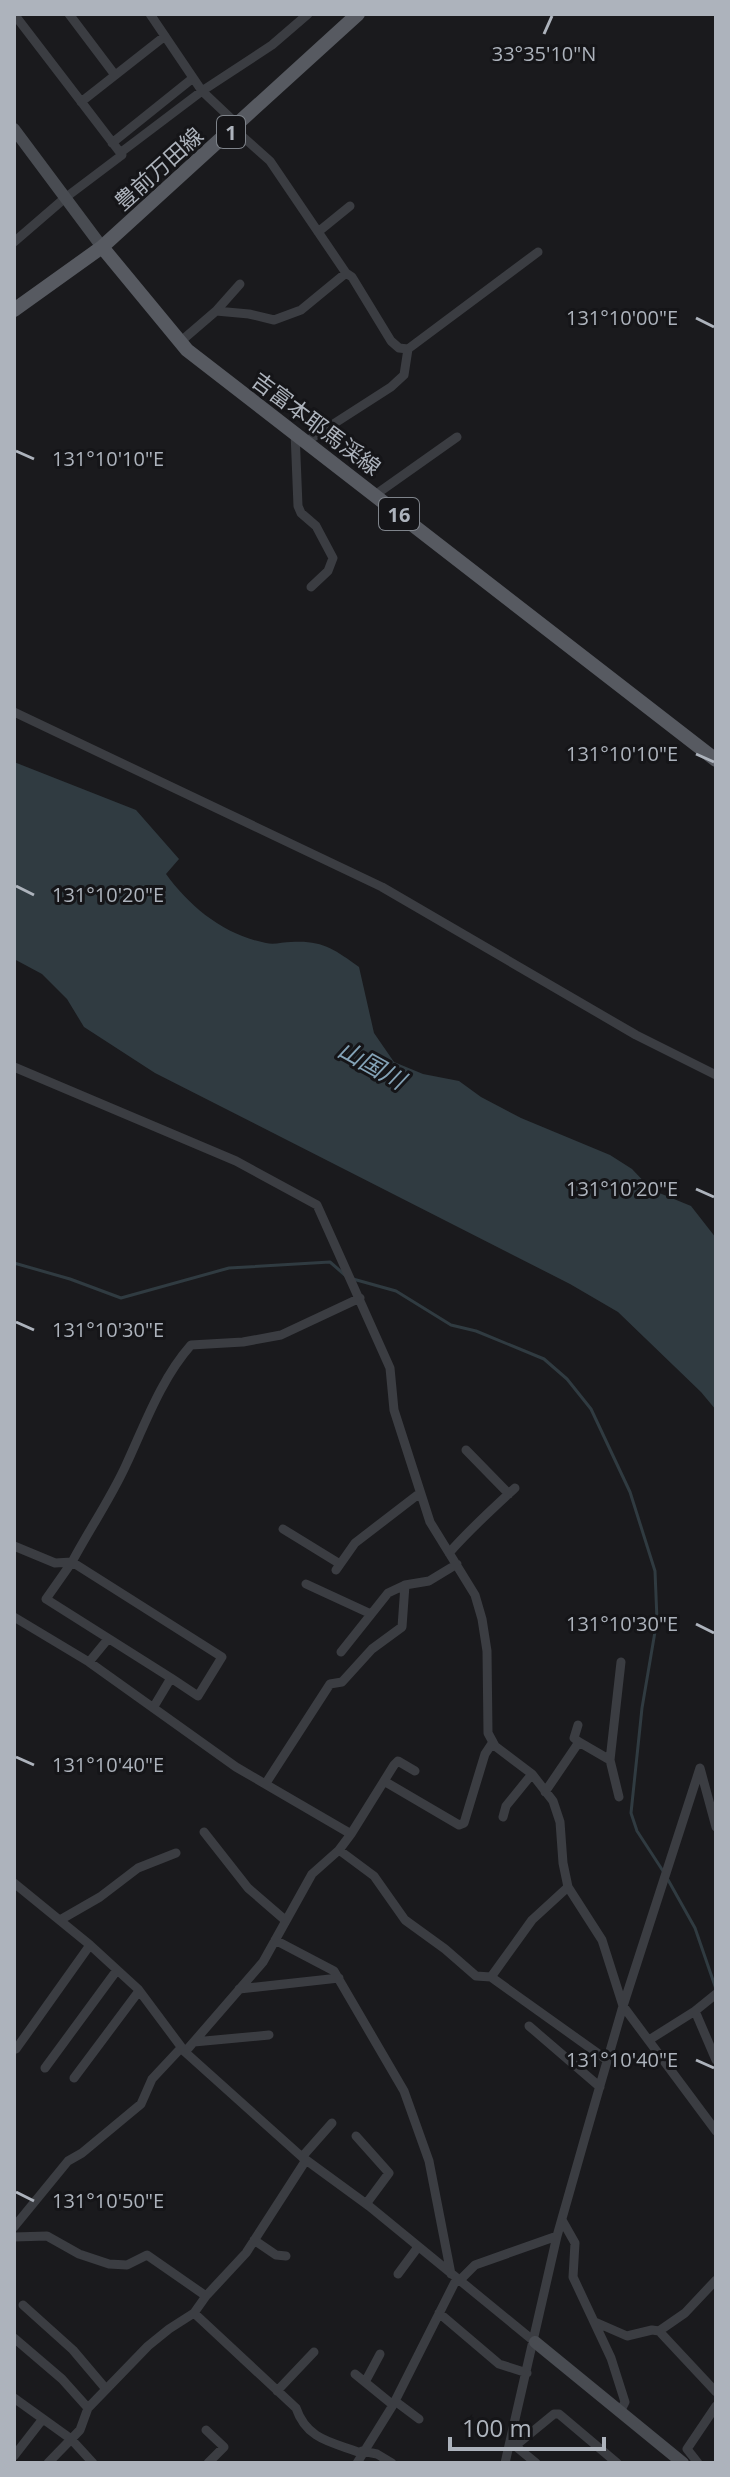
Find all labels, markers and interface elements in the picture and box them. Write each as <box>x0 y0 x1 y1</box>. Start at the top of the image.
text: 33°35'10"N <box>492 40 596 67</box>
road number: 1 <box>217 116 245 148</box>
street label: 豊前万田線 <box>107 120 209 216</box>
text: 131°10'00"E <box>566 304 678 331</box>
street label: 吉富本耶馬渓線 <box>246 365 388 481</box>
text: 131°10'10"E <box>52 445 164 472</box>
road number: 16 <box>379 498 419 530</box>
text: 131°10'10"E <box>566 740 678 767</box>
text: 131°10'20"E <box>52 881 164 908</box>
water label: 山国川 <box>333 1032 414 1097</box>
text: 131°10'20"E <box>566 1175 678 1202</box>
text: 131°10'30"E <box>52 1316 164 1343</box>
text: 131°10'30"E <box>566 1610 678 1637</box>
text: 131°10'40"E <box>52 1751 164 1778</box>
text: 131°10'40"E <box>566 2046 678 2073</box>
text: 131°10'50"E <box>52 2187 164 2214</box>
scale bar <box>450 2401 604 2451</box>
text: 100 m <box>462 2411 532 2444</box>

